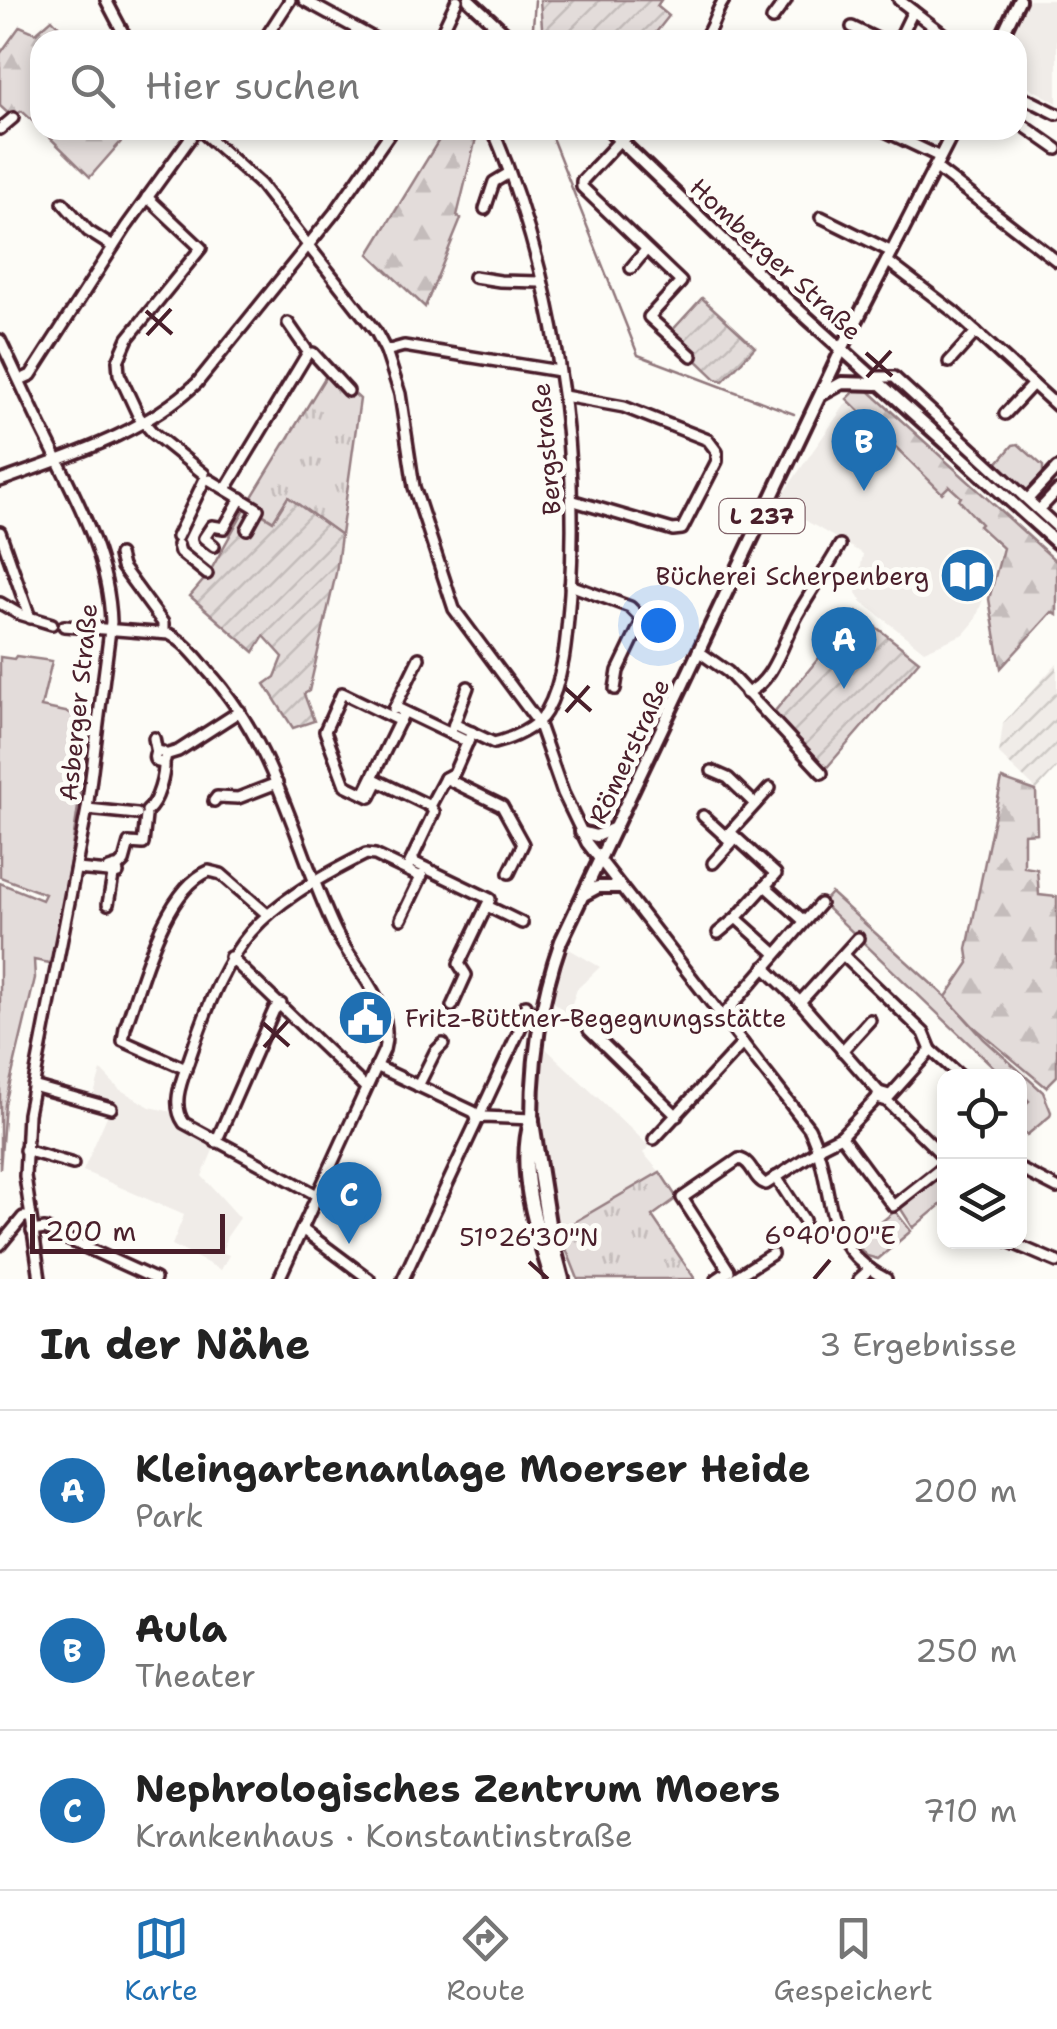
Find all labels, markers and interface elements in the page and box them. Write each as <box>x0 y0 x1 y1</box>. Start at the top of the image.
search box <box>30 30 1027 140</box>
icon: search <box>65 58 120 113</box>
text: Hier suchen <box>145 60 360 111</box>
street label: Homberger Straße <box>683 170 869 348</box>
street label: Bergstraße <box>523 381 569 517</box>
pin: B <box>832 408 896 491</box>
road number: L 237 <box>720 499 804 533</box>
library icon: Bücherei Scherpenberg <box>938 546 998 606</box>
place label: Bücherei Scherpenberg <box>656 559 929 593</box>
your location <box>633 600 684 651</box>
street label: Asberger Straße <box>51 601 105 803</box>
pin: A <box>812 606 876 689</box>
street label: Römerstraße <box>581 673 677 829</box>
public building icon: Fritz-Büttner-Begegnungsstätte <box>336 988 396 1048</box>
place label: Fritz-Büttner-Begegnungsstätte <box>405 1001 786 1035</box>
map controls <box>937 1069 1027 1249</box>
button: locate <box>937 1069 1027 1159</box>
button: layers <box>937 1159 1027 1249</box>
pin: C <box>316 1162 382 1244</box>
scale bar <box>30 1209 225 1254</box>
text: 200 m <box>45 1212 136 1250</box>
text: 6°40'00"E <box>764 1218 896 1252</box>
text: 51°26'30"N <box>459 1220 599 1254</box>
text: In der Nähe <box>40 1316 310 1372</box>
text: 3 Ergebnisse <box>819 1323 1017 1366</box>
text: Kleingartenanlage Moerser Heide <box>135 1443 811 1494</box>
text: A <box>60 1469 85 1512</box>
text: 200 m <box>913 1469 1017 1512</box>
text: Park <box>135 1494 204 1537</box>
text: Aula <box>135 1603 227 1654</box>
text: B <box>63 1629 82 1672</box>
text: 250 m <box>915 1629 1017 1672</box>
text: Theater <box>135 1654 256 1697</box>
text: Nephrologisches Zentrum Moers <box>135 1763 780 1814</box>
text: C <box>63 1789 82 1832</box>
text: 710 m <box>923 1789 1017 1832</box>
text: Krankenhaus · Konstantinstraße <box>135 1814 633 1857</box>
tab: Karte <box>124 1911 198 2009</box>
tab: Route <box>446 1911 525 2009</box>
tab: Gespeichert <box>774 1911 933 2009</box>

